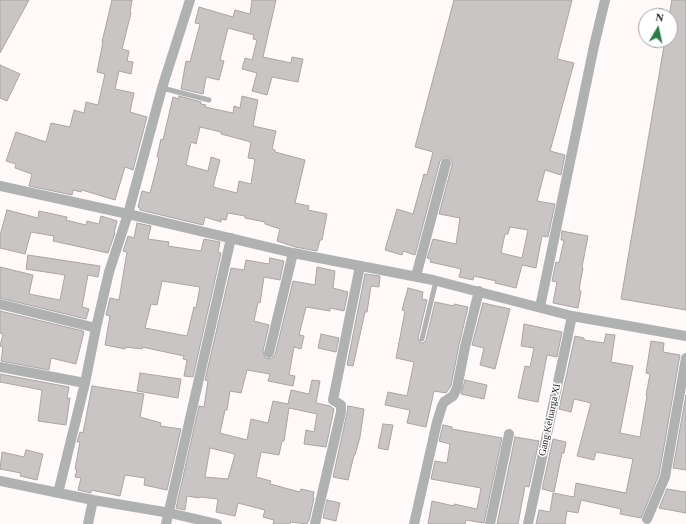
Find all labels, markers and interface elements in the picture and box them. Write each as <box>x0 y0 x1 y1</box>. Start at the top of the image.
north arrow <box>638 8 678 48</box>
text: N <box>655 11 665 24</box>
street label: Gang Keluarga XI <box>536 383 564 457</box>

